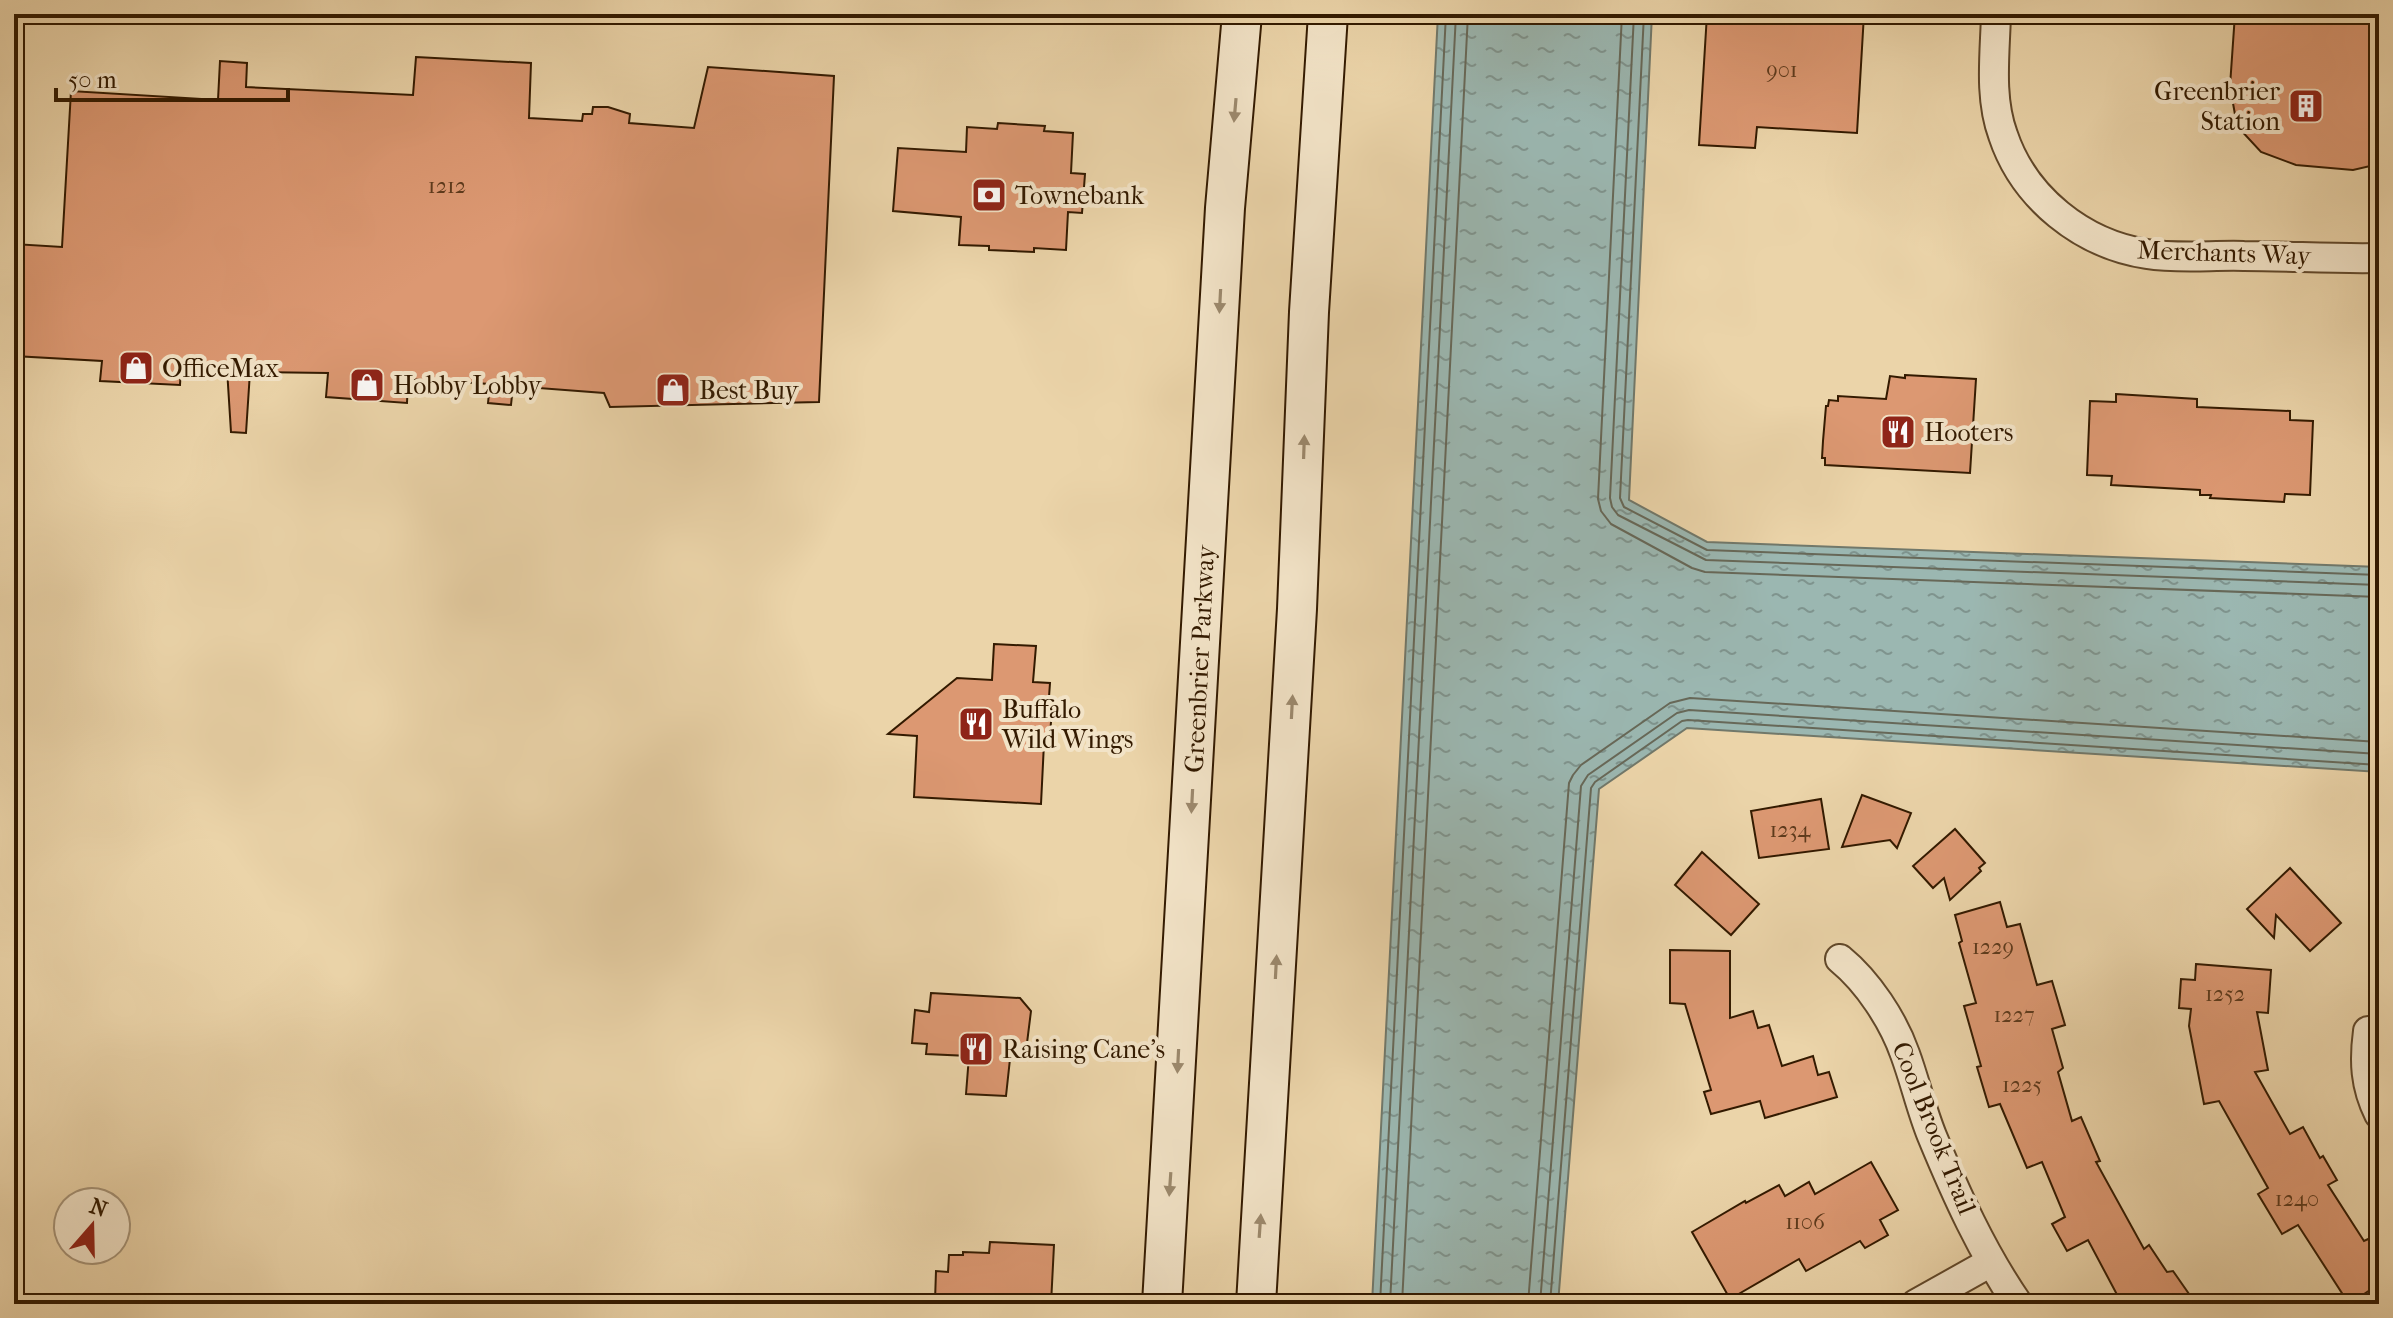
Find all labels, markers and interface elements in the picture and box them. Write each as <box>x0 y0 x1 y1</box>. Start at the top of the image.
scale bar <box>56 52 288 102</box>
house number: 901 <box>1766 57 1798 83</box>
text: 50 m <box>68 66 117 94</box>
place label: Greenbrier Station <box>2154 76 2280 137</box>
building icon: Greenbrier Station <box>2287 87 2325 125</box>
one-way arrow <box>1228 98 1241 123</box>
house number: 1212 <box>428 173 466 199</box>
bank icon: Townebank <box>970 176 1008 214</box>
place label: Townebank <box>1015 180 1145 211</box>
street label: Merchants Way <box>2137 234 2313 272</box>
one-way arrow <box>1214 289 1227 314</box>
shop icon: OfficeMax <box>117 349 155 387</box>
place label: OfficeMax <box>162 353 279 384</box>
shop icon: Hobby Lobby <box>348 366 386 404</box>
place label: Hobby Lobby <box>393 370 542 401</box>
shop icon: Best Buy <box>654 371 692 409</box>
place label: Best Buy <box>699 375 800 406</box>
restaurant icon: Hooters <box>1879 413 1917 451</box>
place label: Hooters <box>1924 417 2013 448</box>
one-way arrow <box>1297 434 1310 459</box>
street label: Greenbrier Parkway <box>1179 543 1221 774</box>
place label: Buffalo Wild Wings <box>1001 694 1133 755</box>
one-way arrow <box>1285 694 1298 719</box>
restaurant icon: Buffalo Wild Wings <box>957 705 995 743</box>
one-way arrow <box>1186 789 1199 814</box>
house number: 1234 <box>1769 817 1812 843</box>
house number: 1229 <box>1972 934 2014 960</box>
one-way arrow <box>1270 954 1283 979</box>
house number: 1252 <box>2205 981 2245 1007</box>
house number: 1227 <box>1993 1002 2035 1028</box>
restaurant icon: Raising Cane's <box>957 1030 995 1068</box>
place label: Raising Cane's <box>1002 1034 1165 1065</box>
street label: Cool Brook Trail <box>1885 1037 1983 1219</box>
one-way arrow <box>1171 1049 1184 1074</box>
house number: 1225 <box>2002 1072 2042 1098</box>
one-way arrow <box>1163 1172 1176 1197</box>
north arrow <box>52 1186 132 1266</box>
house number: 1240 <box>2275 1186 2319 1212</box>
text: N <box>86 1193 111 1223</box>
house number: 1106 <box>1785 1209 1825 1235</box>
one-way arrow <box>1254 1213 1267 1238</box>

